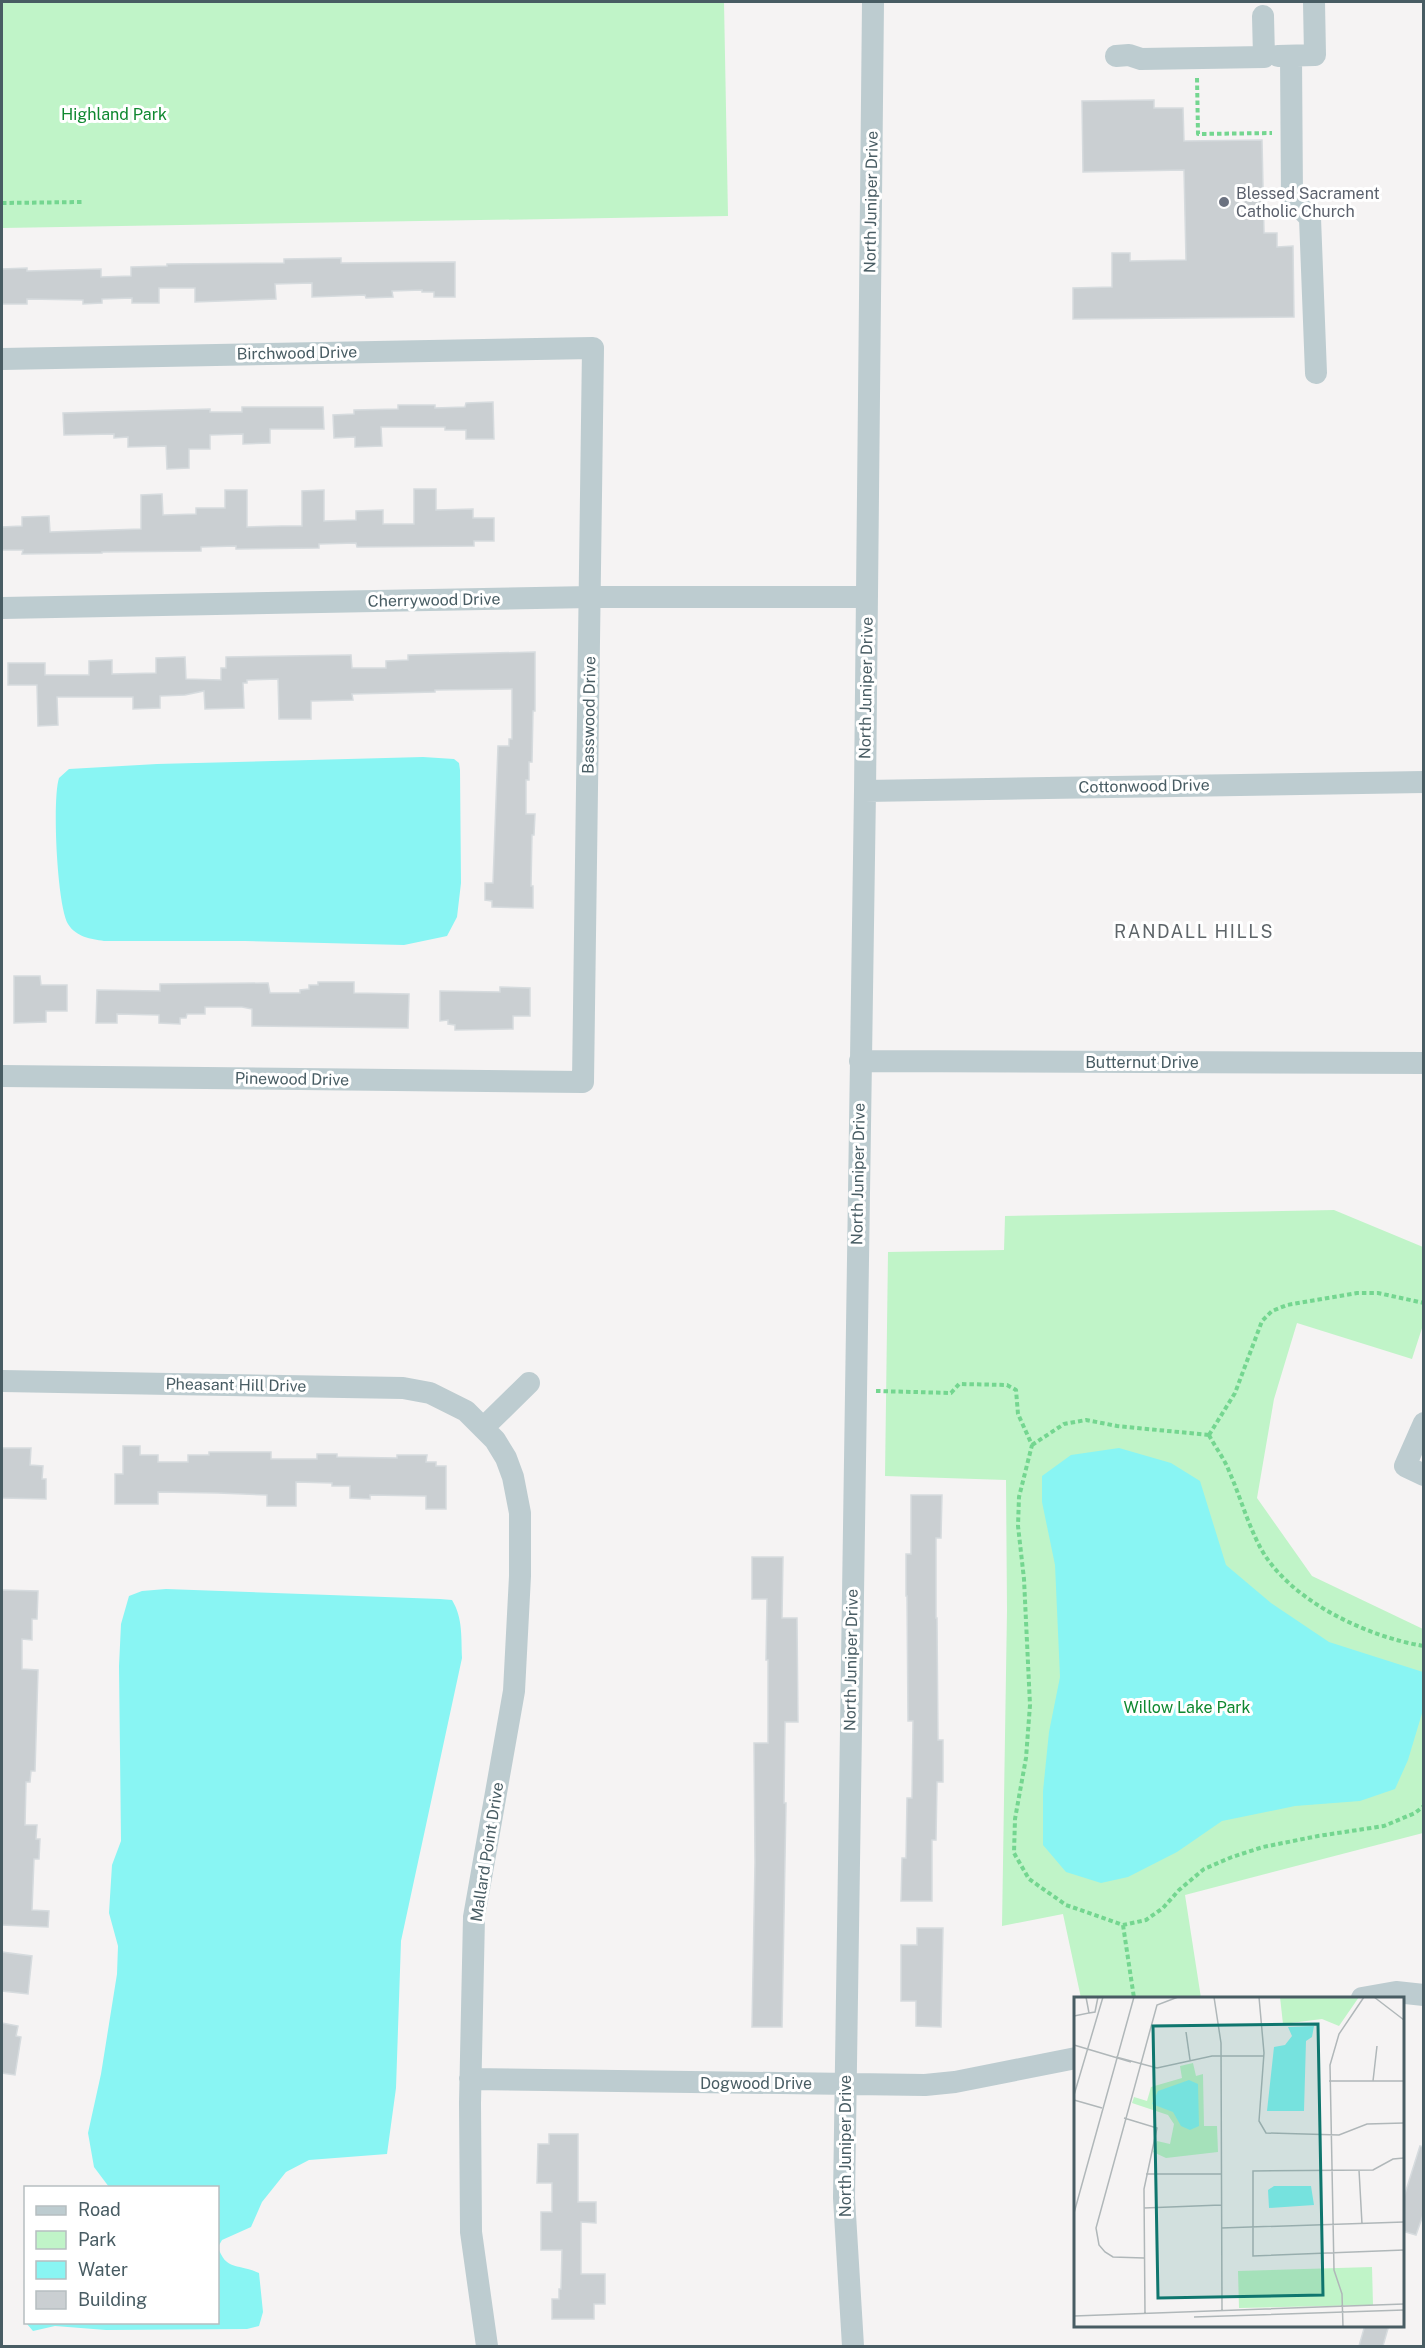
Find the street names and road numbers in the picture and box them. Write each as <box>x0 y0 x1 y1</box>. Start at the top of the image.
street label: North Juniper Drive <box>860 131 882 273</box>
street label: Birchwood Drive <box>237 342 357 364</box>
street label: Cherrywood Drive <box>367 589 501 611</box>
street label: North Juniper Drive <box>855 617 877 759</box>
street label: Basswood Drive <box>578 656 600 774</box>
street label: Cottonwood Drive <box>1078 775 1210 797</box>
street label: Butternut Drive <box>1085 1053 1199 1072</box>
street label: Pinewood Drive <box>235 1069 349 1089</box>
street label: North Juniper Drive <box>847 1103 869 1245</box>
street label: Pheasant Hill Drive <box>165 1374 307 1396</box>
street label: North Juniper Drive <box>840 1589 862 1731</box>
street label: Mallard Point Drive <box>467 1781 507 1923</box>
street label: Dogwood Drive <box>700 2074 812 2093</box>
street label: North Juniper Drive <box>836 2075 855 2217</box>

